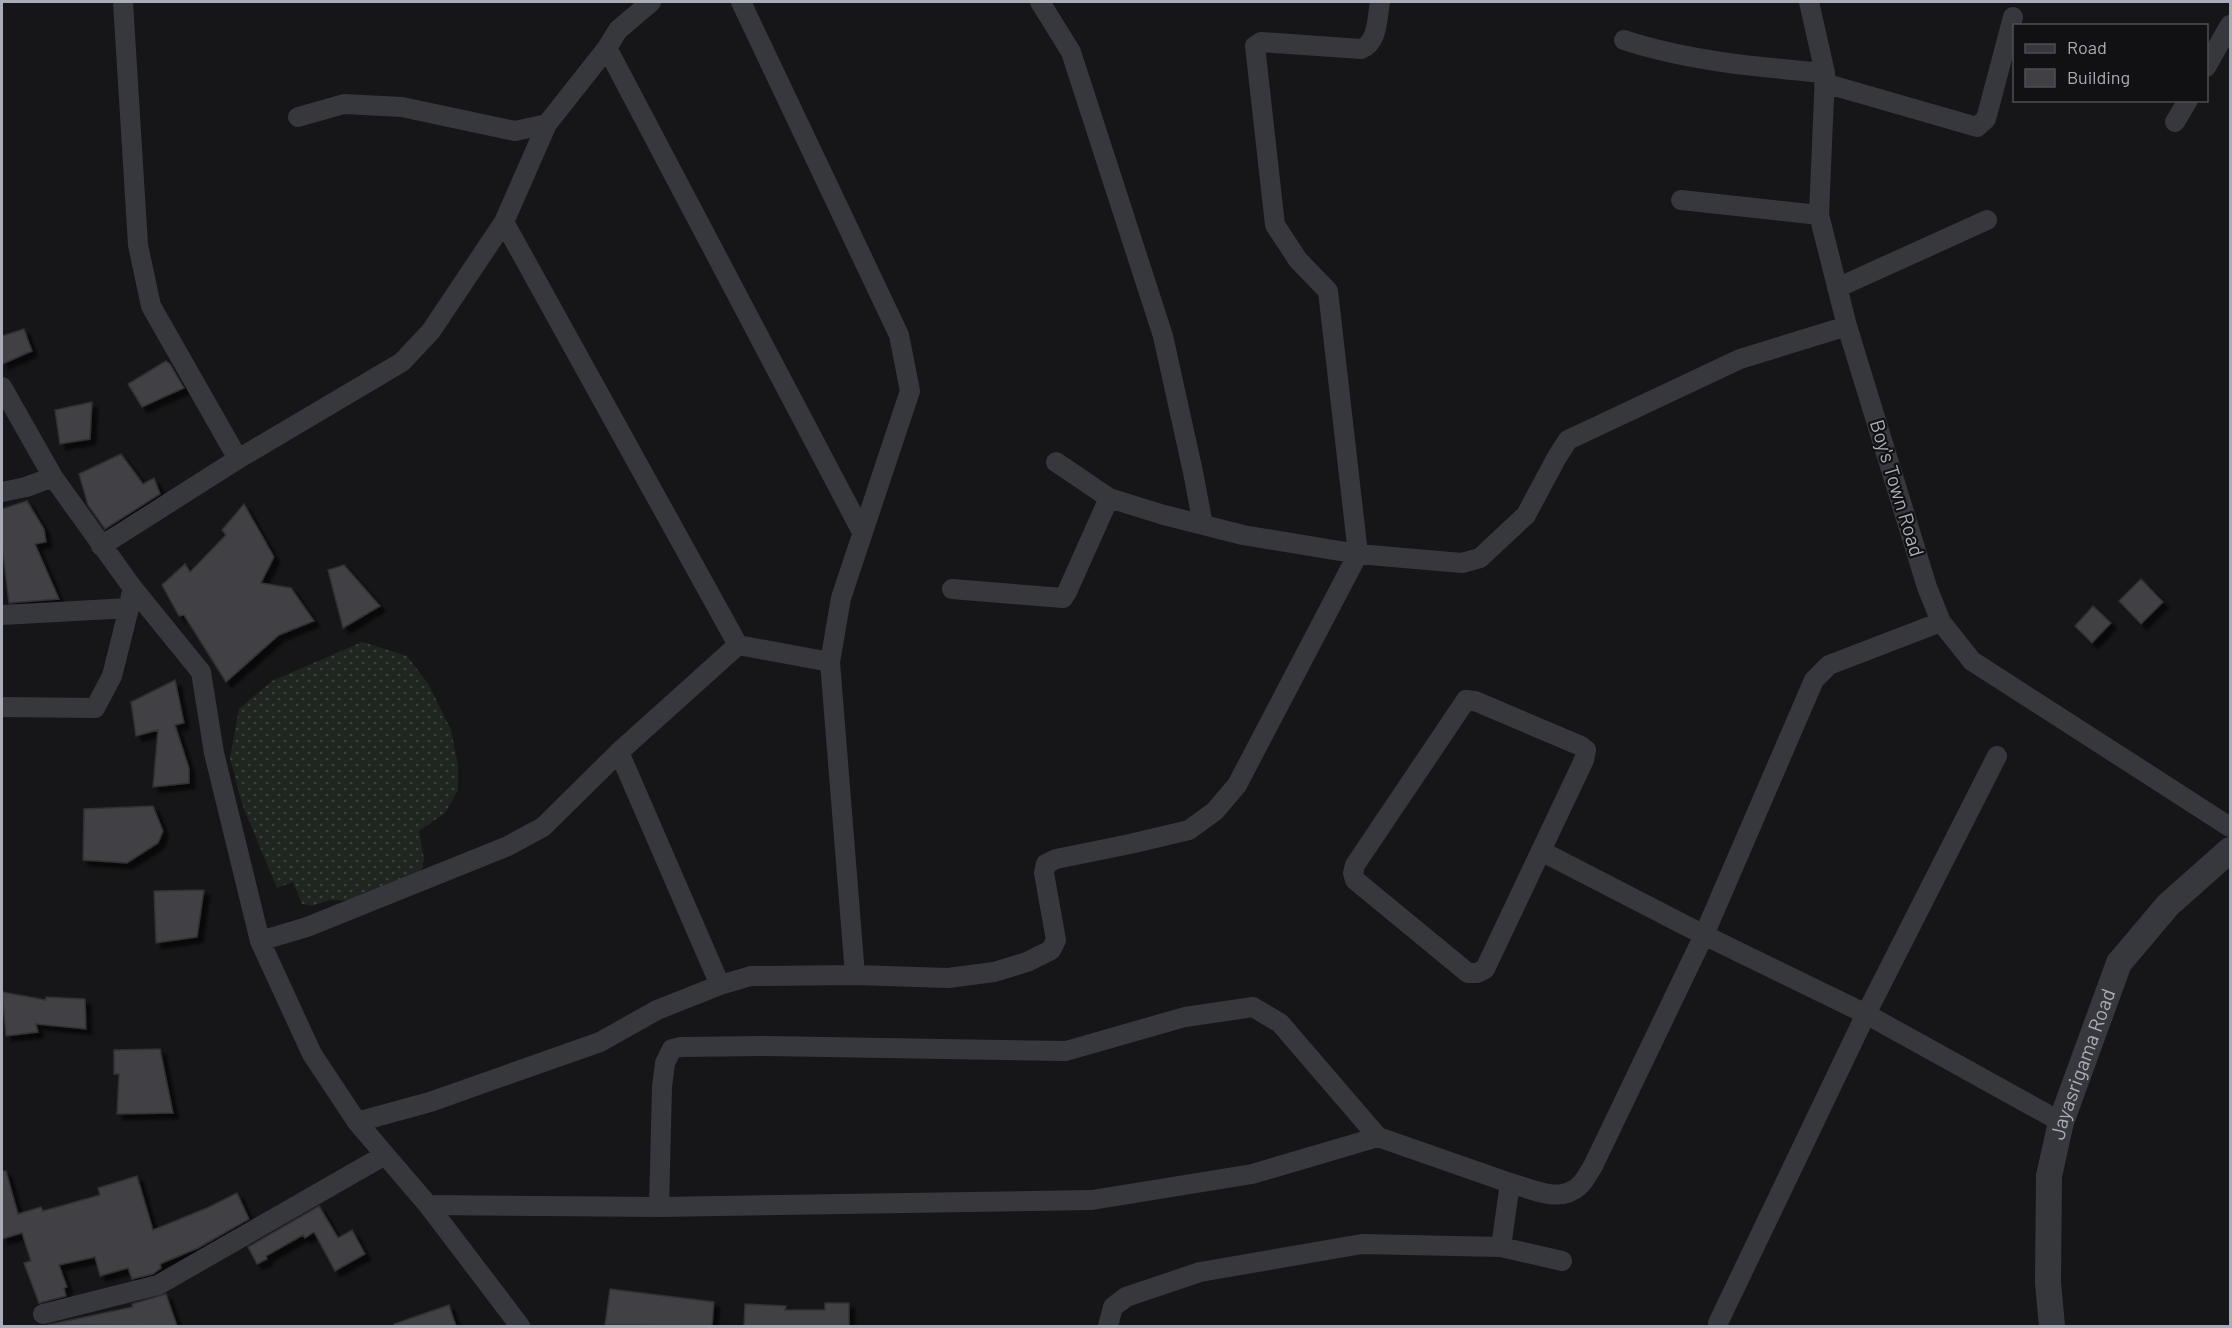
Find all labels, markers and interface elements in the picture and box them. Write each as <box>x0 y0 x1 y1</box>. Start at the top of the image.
legend <box>2013 24 2208 102</box>
text: Road <box>2067 36 2107 58</box>
text: Building <box>2067 66 2130 88</box>
street label: Boy's Town Road <box>1866 416 1930 559</box>
street label: Jayasrigama Road <box>2044 985 2120 1142</box>

